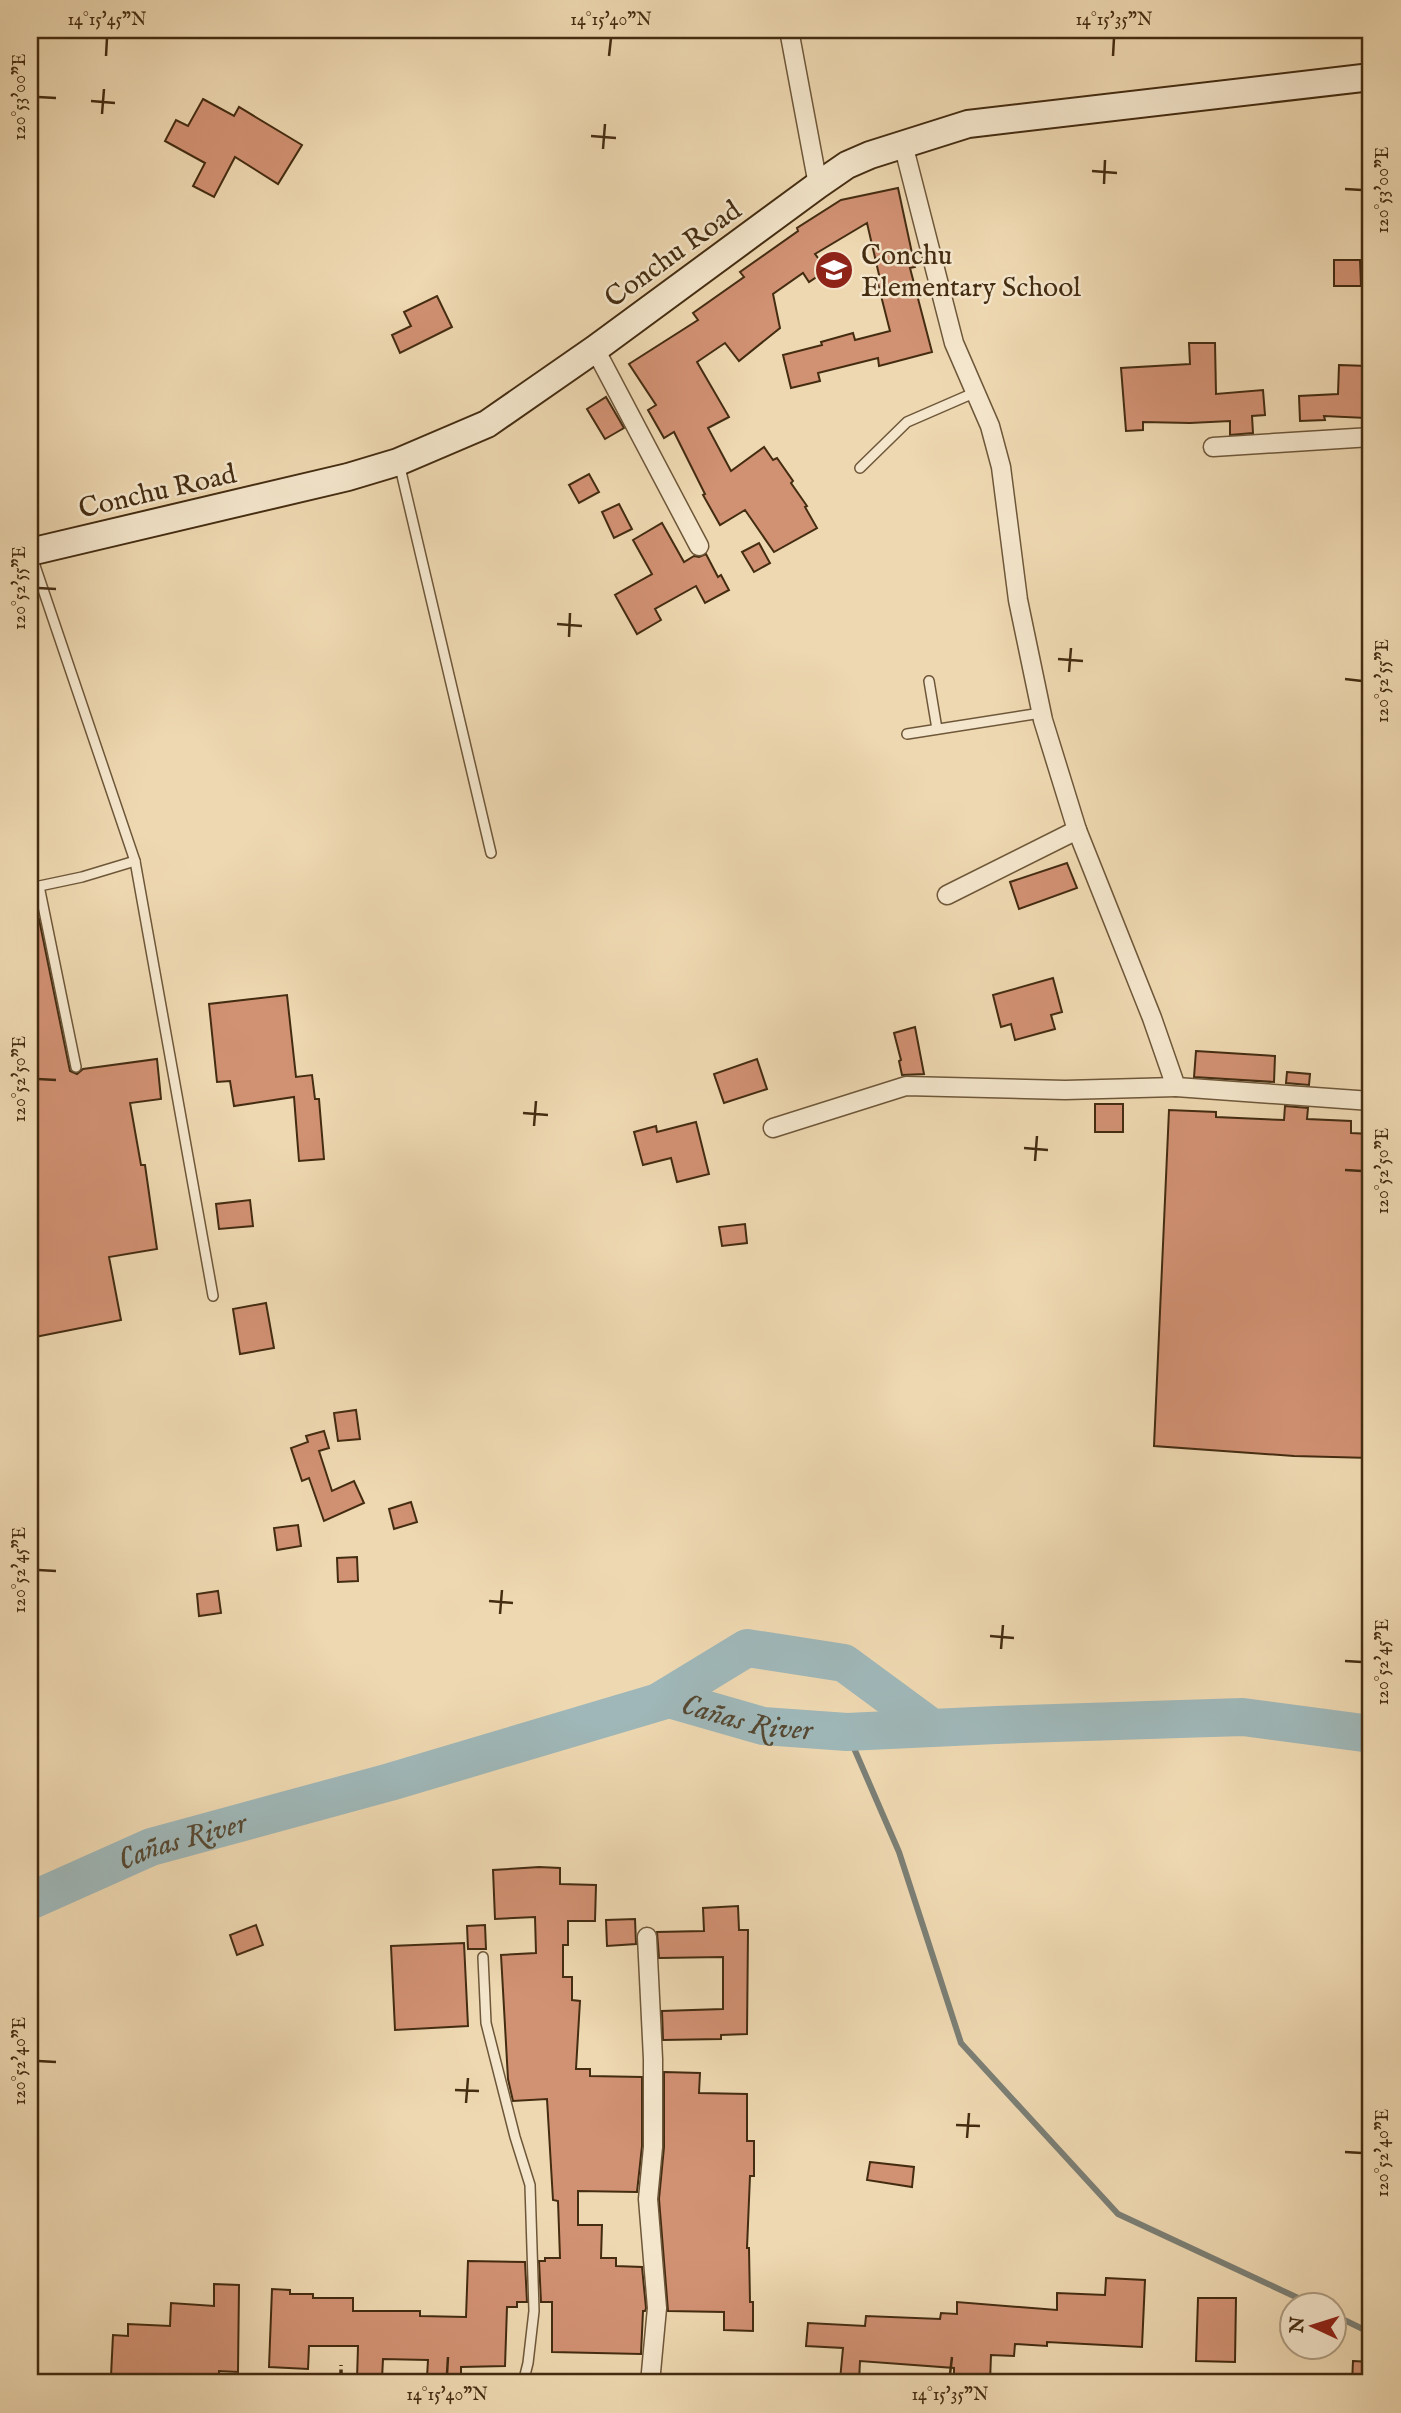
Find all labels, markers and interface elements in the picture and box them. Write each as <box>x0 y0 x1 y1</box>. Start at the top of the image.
text: 14°15'45"N <box>67 9 147 32</box>
text: 14°15'40"N <box>570 9 652 32</box>
text: 14°15'35"N <box>1075 9 1153 32</box>
text: 120°53'00"E <box>9 53 32 141</box>
text: 120°53'00"E <box>1372 146 1395 234</box>
street label: Conchu Road <box>598 194 749 316</box>
place label: Conchu Elementary School <box>861 239 1081 306</box>
school or university icon: Conchu Elementary School <box>813 249 855 291</box>
street label: Conchu Road <box>75 457 240 528</box>
text: 120°52'55"E <box>9 546 32 630</box>
text: 120°52'55"E <box>1372 639 1395 723</box>
text: 120°52'50"E <box>9 1036 32 1122</box>
text: 120°52'50"E <box>1372 1128 1395 1214</box>
text: 120°52'45"E <box>9 1527 32 1613</box>
text: 120°52'45"E <box>1372 1619 1395 1705</box>
water label: Cañas River <box>677 1687 815 1751</box>
water label: Cañas River <box>112 1804 253 1880</box>
text: 120°52'40"E <box>9 2017 32 2105</box>
text: 120°52'40"E <box>1372 2109 1395 2197</box>
north arrow <box>1278 2290 1348 2360</box>
text: N <box>1285 2315 1311 2335</box>
text: 14°15'40"N <box>406 2384 488 2407</box>
text: 14°15'35"N <box>911 2384 989 2407</box>

